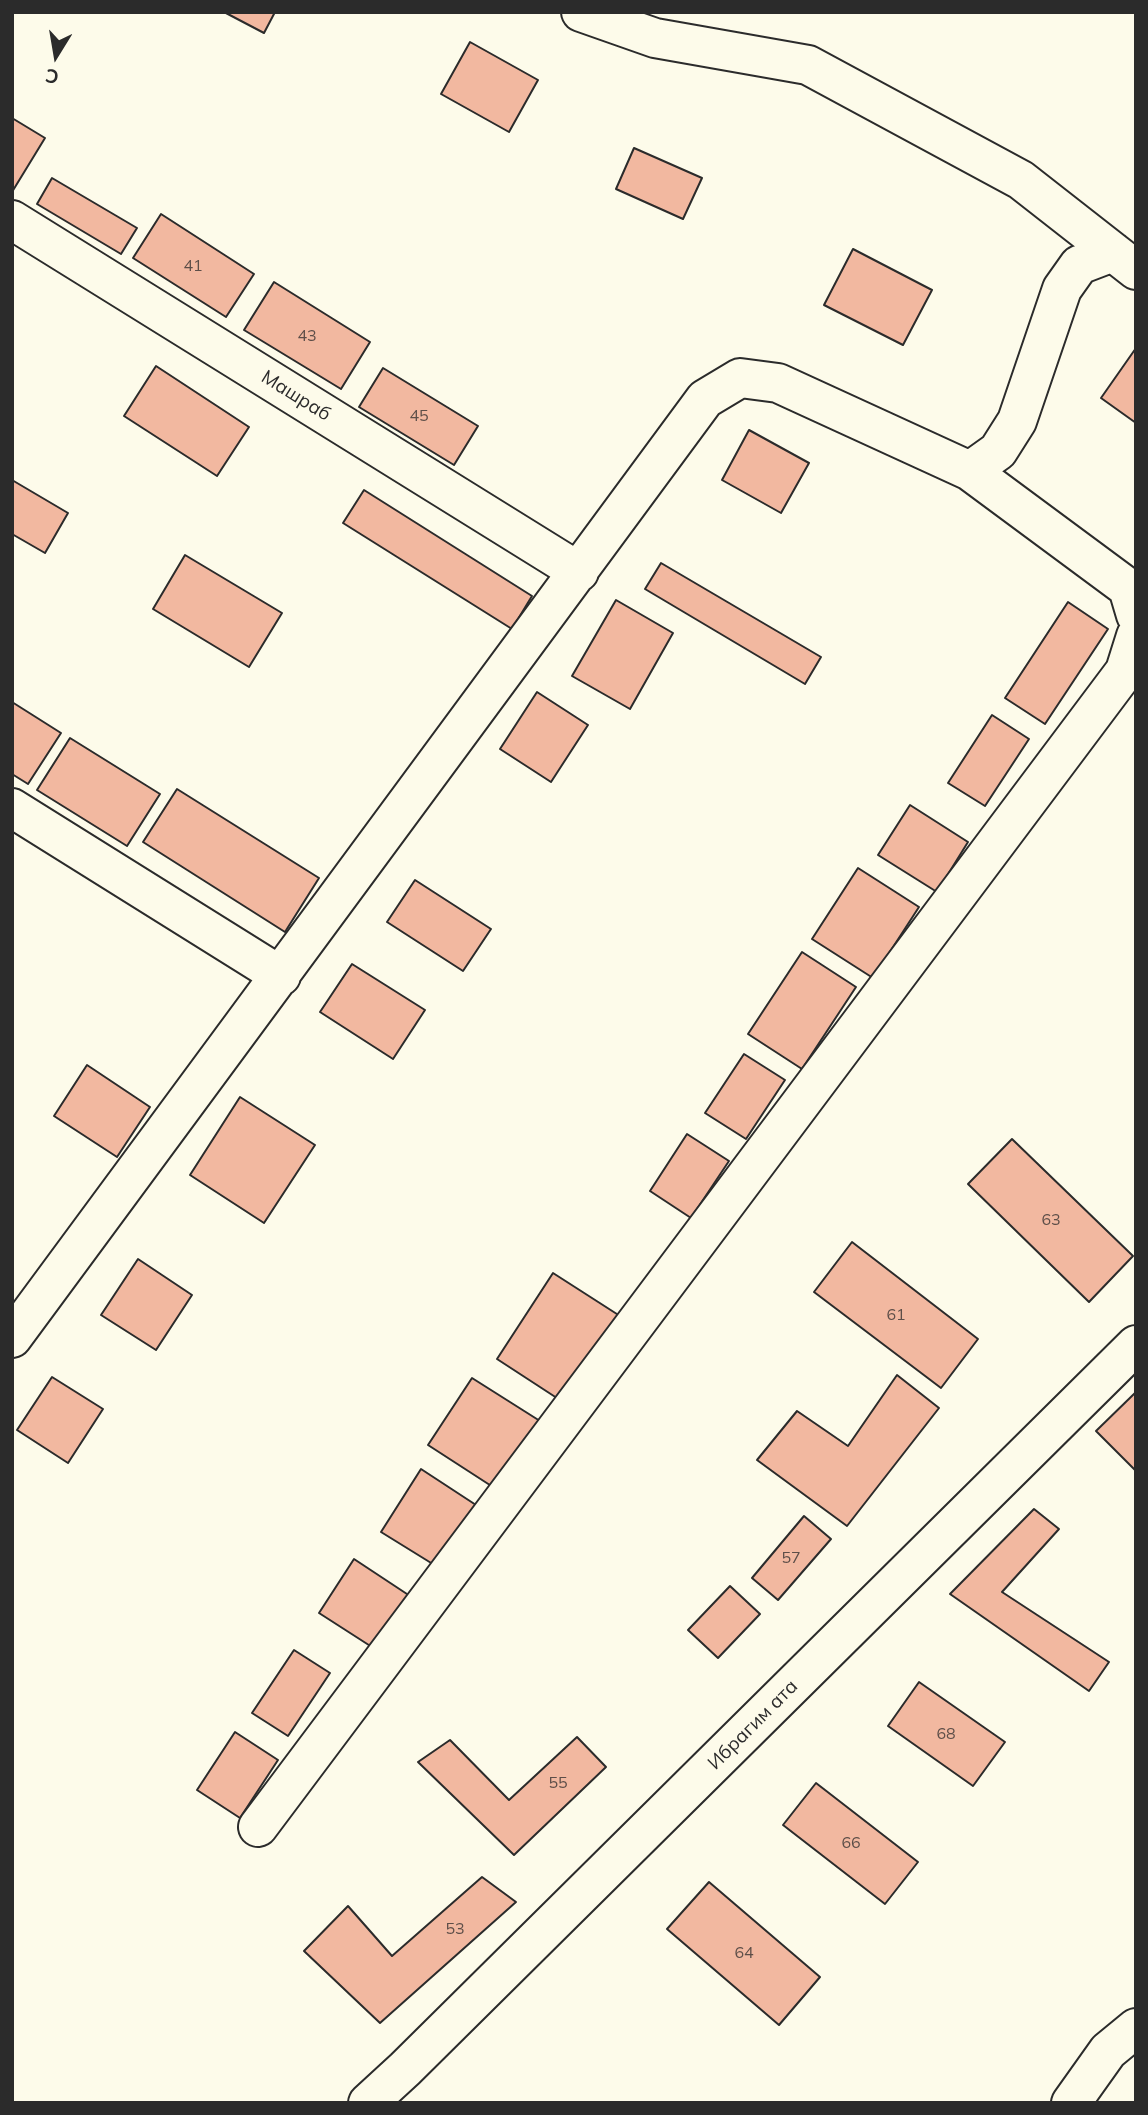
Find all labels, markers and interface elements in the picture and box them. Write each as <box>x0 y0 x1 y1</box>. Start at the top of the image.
north arrow <box>21 21 91 91</box>
text: С <box>43 64 61 90</box>
house number: 41 <box>183 256 203 276</box>
house number: 43 <box>297 326 317 346</box>
street label: Машраб <box>257 366 335 426</box>
house number: 45 <box>409 406 429 426</box>
house number: 63 <box>1041 1210 1061 1230</box>
house number: 61 <box>886 1305 906 1325</box>
house number: 57 <box>781 1548 801 1568</box>
street label: Ибрагим ата <box>703 1675 803 1775</box>
house number: 68 <box>936 1724 956 1744</box>
house number: 55 <box>548 1773 568 1793</box>
house number: 66 <box>841 1833 861 1853</box>
house number: 53 <box>445 1919 465 1939</box>
house number: 64 <box>734 1943 754 1963</box>

